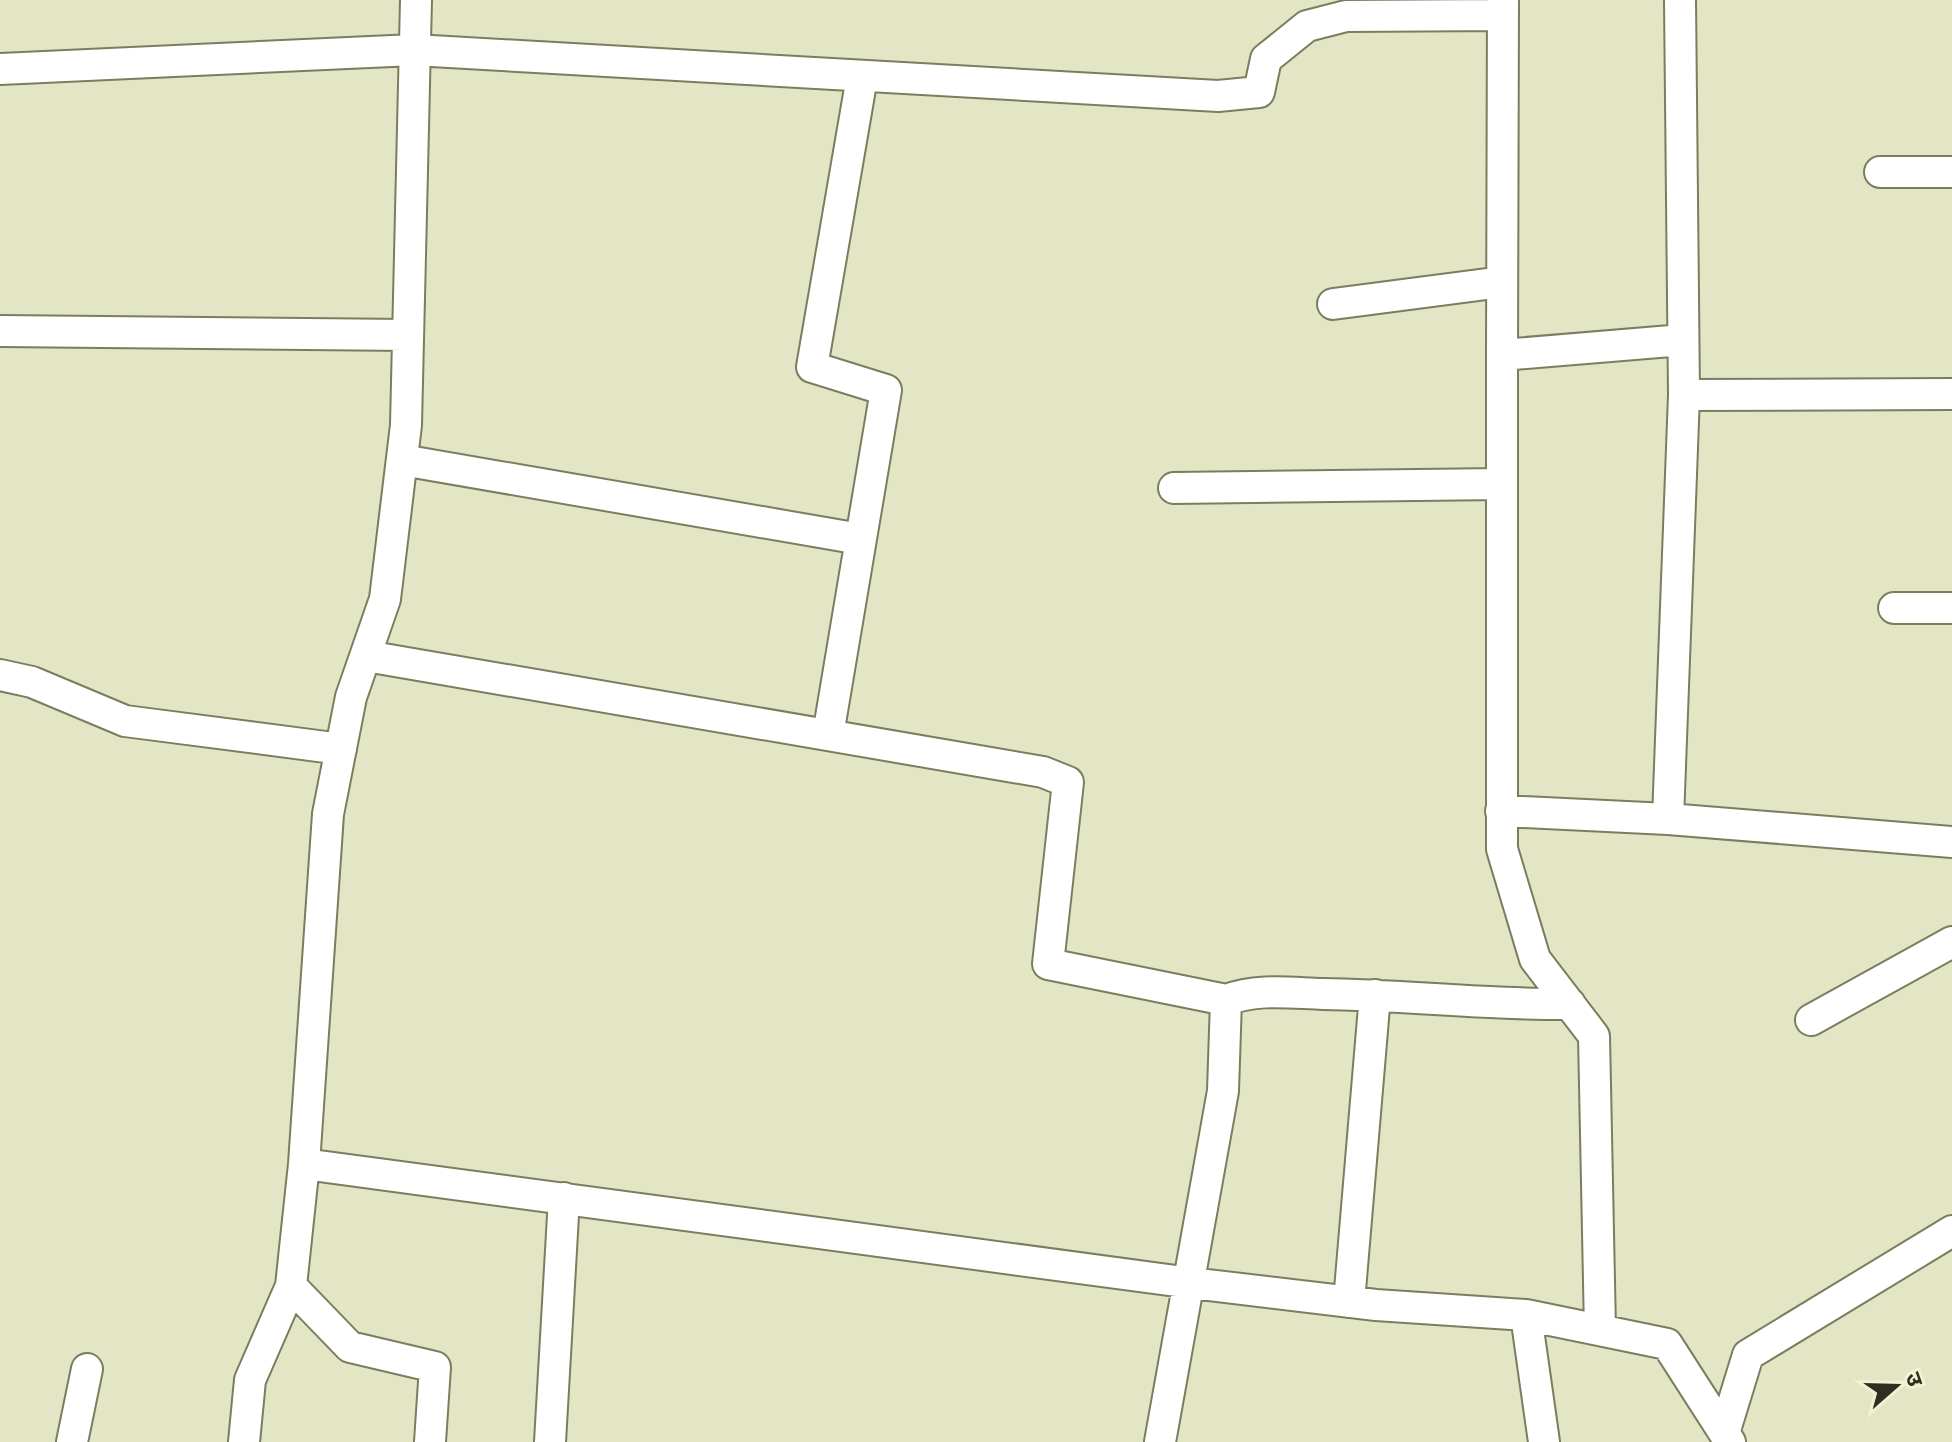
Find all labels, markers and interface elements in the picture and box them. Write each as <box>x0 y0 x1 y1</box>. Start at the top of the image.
north arrow <box>1856 1346 1936 1426</box>
text: उ <box>1899 1368 1932 1391</box>

